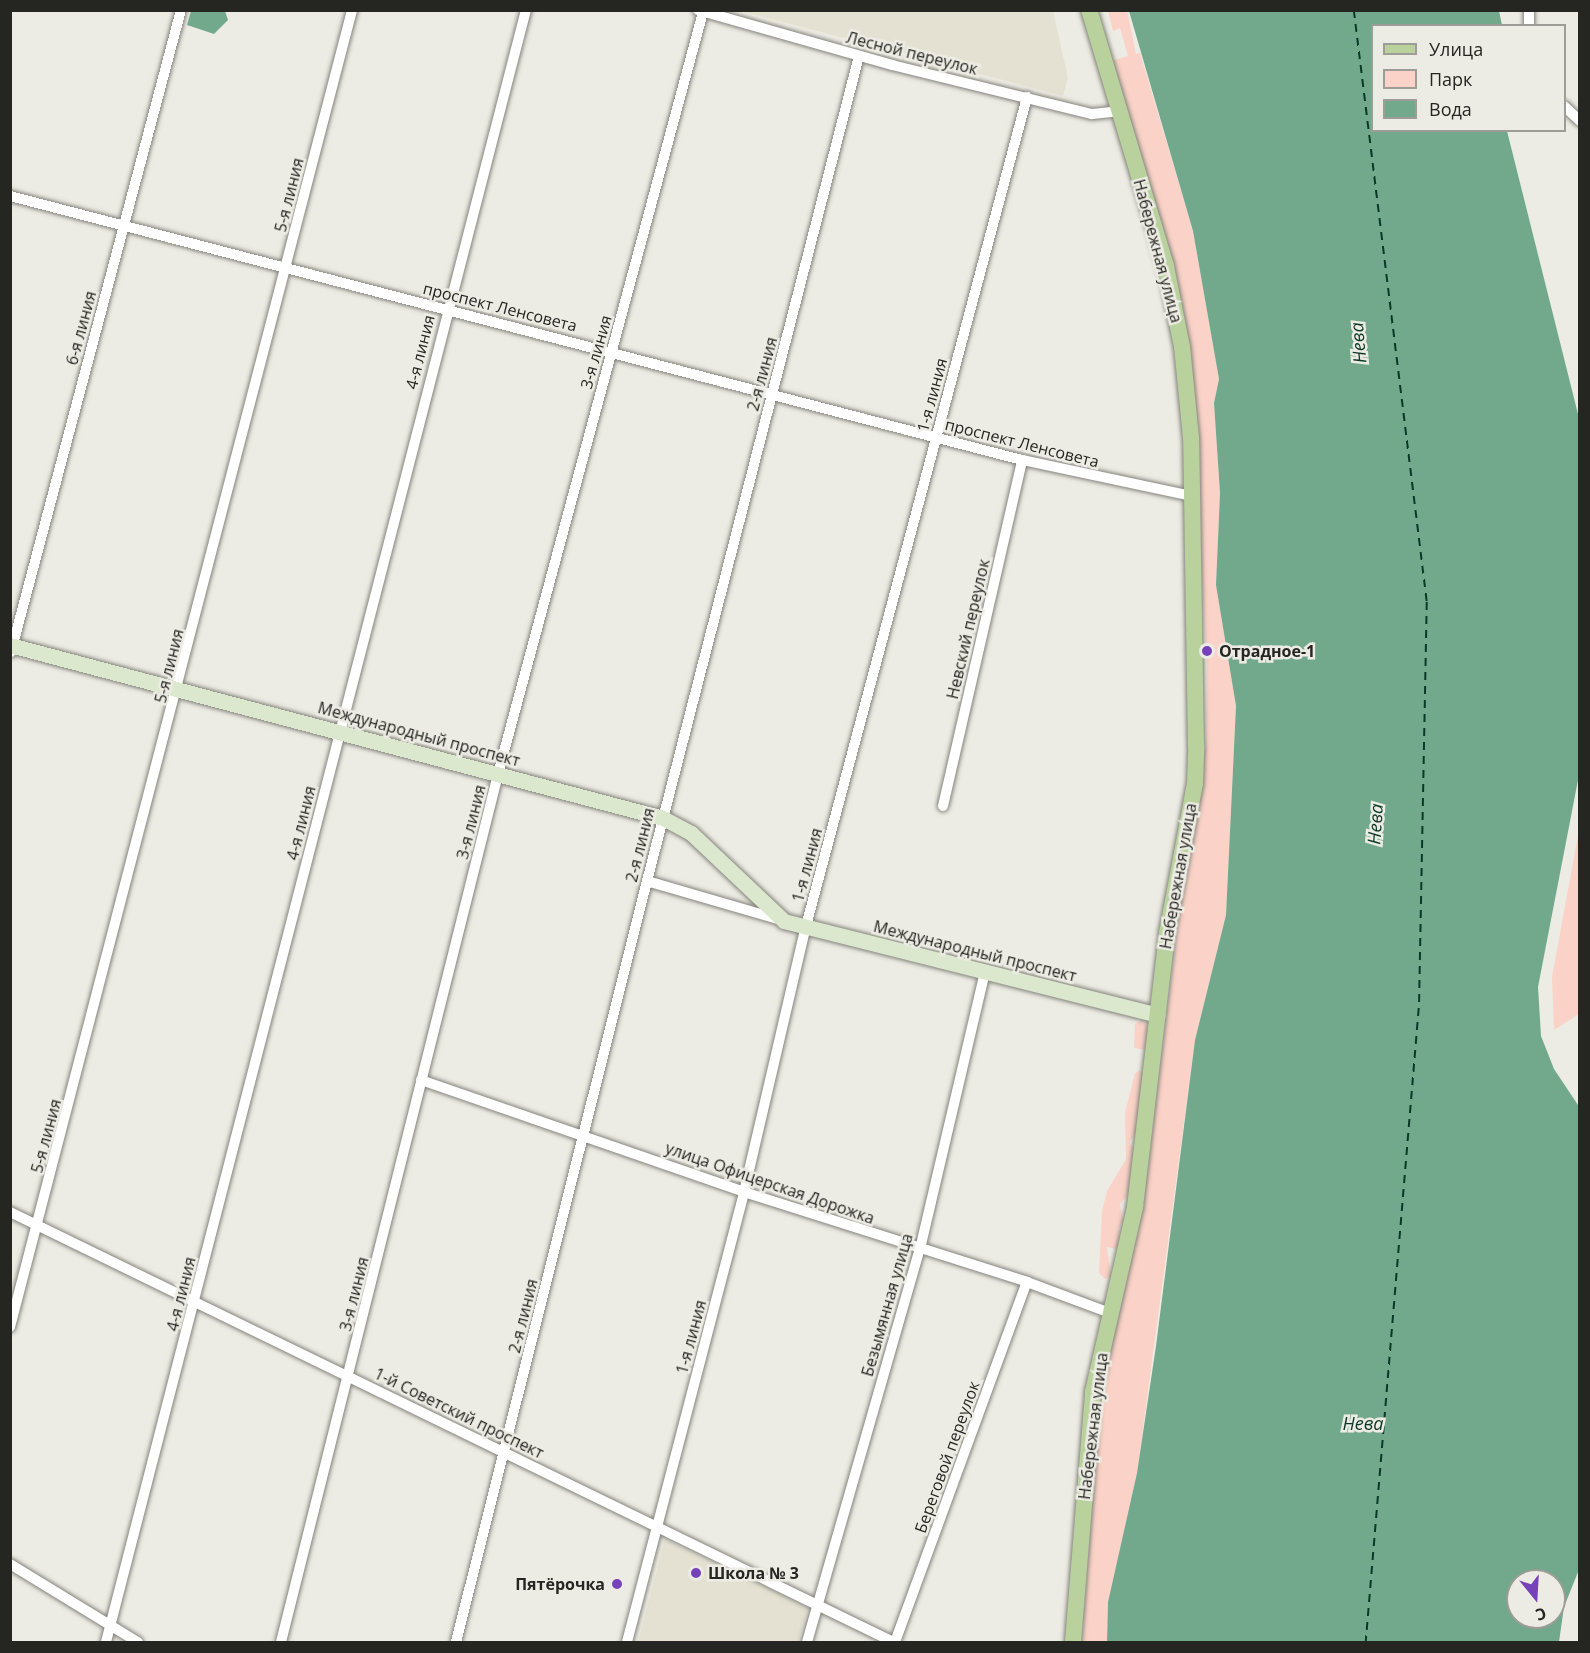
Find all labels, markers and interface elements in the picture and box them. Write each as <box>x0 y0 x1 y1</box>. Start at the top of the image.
legend <box>1371 24 1566 132</box>
street label: Лесной переулок <box>844 27 980 79</box>
text: Улица <box>1429 37 1483 61</box>
text: Парк <box>1429 67 1472 91</box>
text: Вода <box>1429 97 1472 121</box>
street label: 5-я линия <box>271 156 307 234</box>
street label: Набережная улица <box>1130 177 1186 325</box>
street label: проспект Ленсовета <box>421 279 579 335</box>
street label: 6-я линия <box>62 289 100 367</box>
street label: 4-я линия <box>402 313 438 391</box>
street label: 3-я линия <box>576 313 616 391</box>
water label: Нева <box>1345 322 1371 364</box>
street label: 2-я линия <box>743 335 781 413</box>
street label: 1-я линия <box>913 356 951 434</box>
street label: проспект Ленсовета <box>943 415 1101 471</box>
street label: Невский переулок <box>943 557 993 701</box>
street label: 5-я линия <box>151 627 187 705</box>
place label: Отрадное-1 <box>1219 641 1315 661</box>
marker: Отрадное-1 <box>1200 644 1214 658</box>
street label: Международный проспект <box>316 698 522 770</box>
street label: 3-я линия <box>453 783 489 861</box>
street label: 4-я линия <box>283 784 319 862</box>
street label: Набережная улица <box>1156 801 1200 951</box>
water label: Нева <box>1363 803 1387 845</box>
street label: 2-я линия <box>622 806 658 884</box>
street label: 1-я линия <box>788 826 826 904</box>
street label: Международный проспект <box>872 916 1078 986</box>
street label: 5-я линия <box>27 1097 65 1175</box>
street label: улица Офицерская Дорожка <box>663 1138 877 1228</box>
street label: Безымянная улица <box>857 1231 917 1379</box>
street label: 4-я линия <box>163 1255 199 1333</box>
street label: 3-я линия <box>336 1255 372 1333</box>
street label: 2-я линия <box>505 1277 541 1355</box>
street label: 1-я линия <box>672 1298 710 1376</box>
street label: Набережная улица <box>1074 1351 1112 1501</box>
street label: 1-й Советский проспект <box>371 1364 547 1462</box>
street label: Береговой переулок <box>911 1379 983 1535</box>
water label: Нева <box>1342 1412 1384 1434</box>
place label: Школа № 3 <box>708 1563 799 1583</box>
marker: Школа № 3 <box>689 1566 703 1580</box>
north arrow <box>1506 1569 1566 1629</box>
place label: Пятёрочка <box>515 1574 605 1594</box>
marker: Пятёрочка <box>610 1577 624 1591</box>
text: С <box>1533 1602 1549 1626</box>

